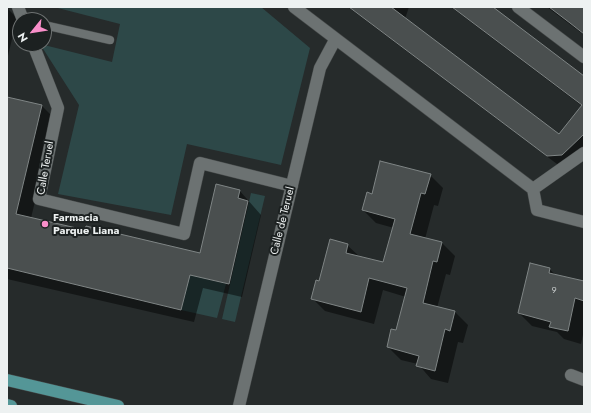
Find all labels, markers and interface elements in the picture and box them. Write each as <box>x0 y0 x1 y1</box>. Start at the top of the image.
north arrow <box>12 12 52 52</box>
text: N <box>13 30 32 45</box>
street label: Calle Teruel <box>35 140 57 196</box>
street label: Calle de Teruel <box>268 186 298 256</box>
place label: Farmacia Parque Liana <box>53 211 120 237</box>
marker: Farmacia Parque Liana <box>40 219 50 229</box>
house number: 9 <box>551 286 557 296</box>

